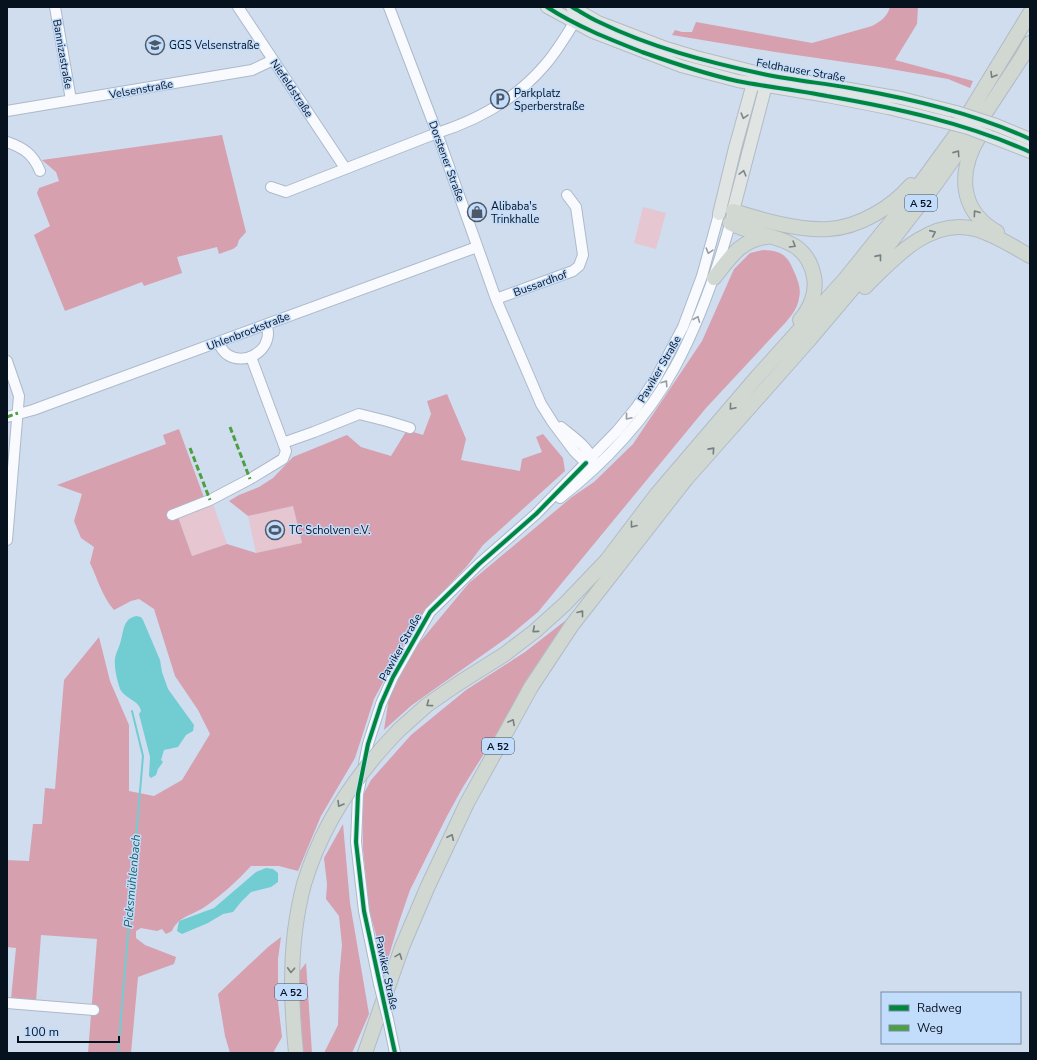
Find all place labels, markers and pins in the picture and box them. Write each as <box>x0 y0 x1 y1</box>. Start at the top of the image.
school or university icon: GGS Velsenstraße <box>144 34 166 56</box>
place label: GGS Velsenstraße <box>169 38 260 53</box>
place label: Parkplatz Sperberstraße <box>514 86 585 114</box>
parking icon: Parkplatz Sperberstraße <box>489 88 511 110</box>
place label: Alibaba's Trinkhalle <box>491 199 540 227</box>
shop icon: Alibaba's Trinkhalle <box>466 201 488 223</box>
sports icon: TC Scholven e.V. <box>264 519 286 541</box>
place label: TC Scholven e.V. <box>289 523 371 538</box>

